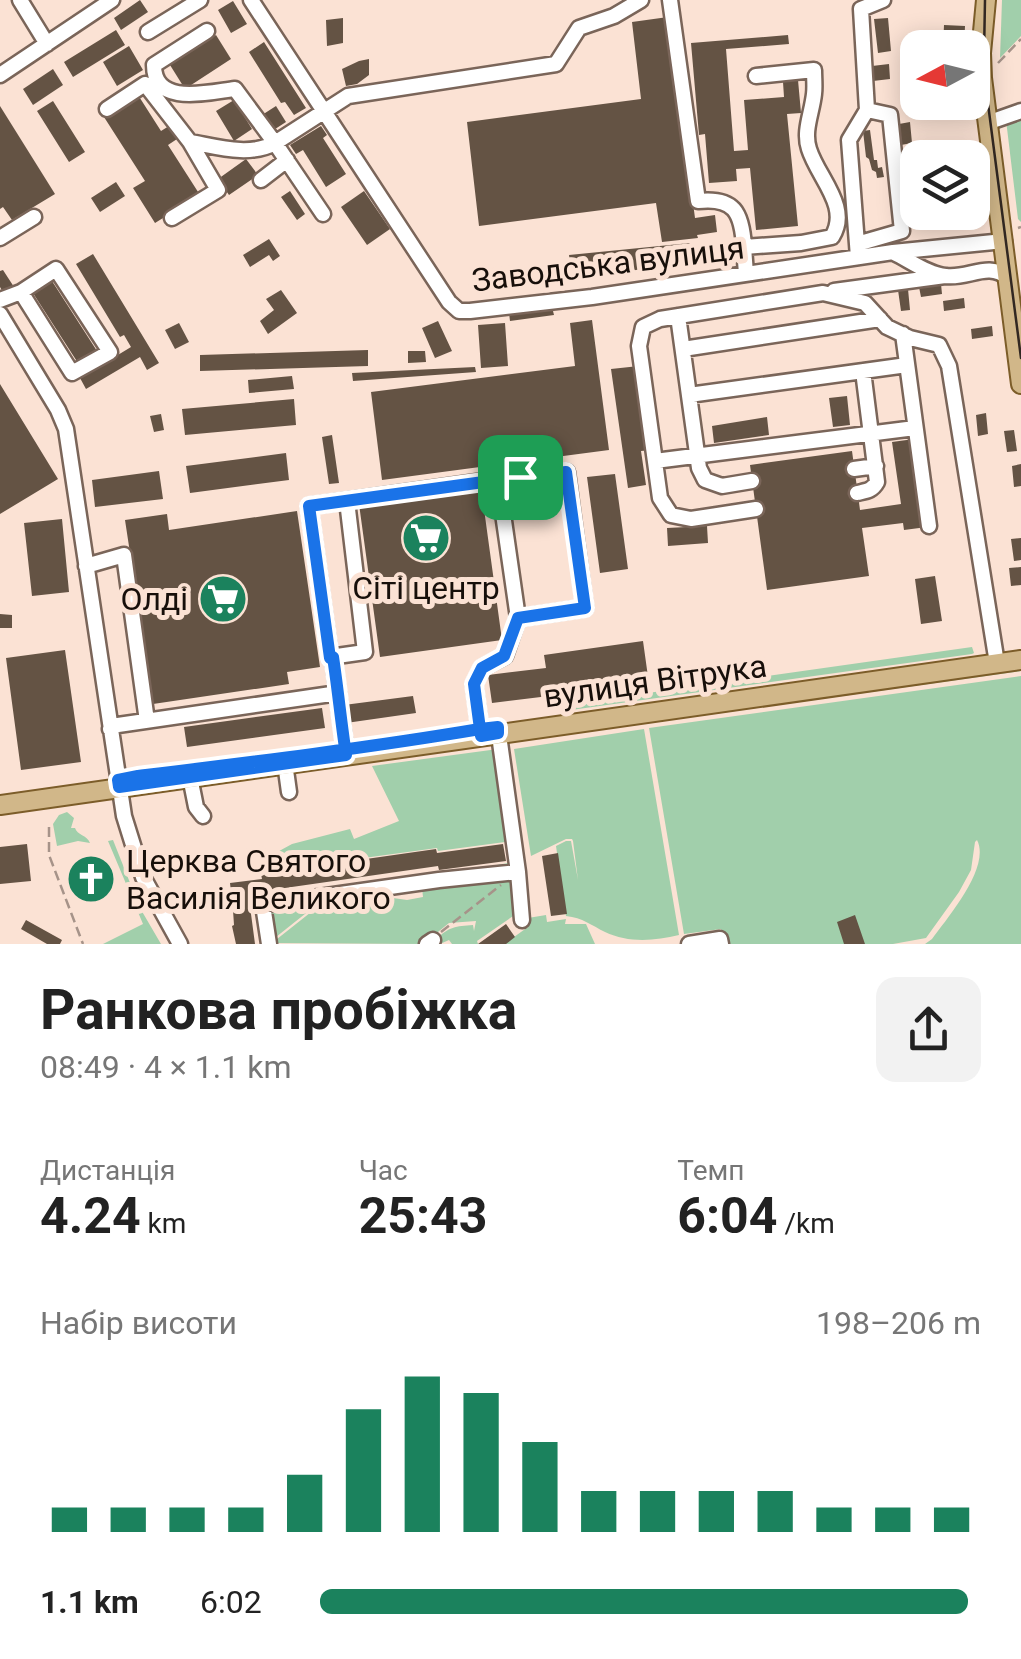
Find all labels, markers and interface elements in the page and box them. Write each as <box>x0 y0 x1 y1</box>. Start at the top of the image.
north arrow <box>900 30 990 120</box>
map controls <box>900 30 990 230</box>
button: layers <box>900 140 990 230</box>
street label: Заводська вулиця <box>470 228 746 300</box>
pin <box>478 435 563 520</box>
icon: arrive <box>493 450 548 505</box>
supermarket icon: Сіті центр <box>400 512 452 564</box>
place label: Сіті центр <box>352 569 500 607</box>
supermarket icon: Олді <box>197 573 249 625</box>
place label: Олді <box>120 580 188 618</box>
street label: вулиця Вітрука <box>541 647 769 715</box>
place label: Церква Святого Василія Великого <box>126 842 391 917</box>
church icon: Церква Святого Василія Великого <box>65 853 117 905</box>
button: share <box>876 977 981 1082</box>
text: Ранкова пробіжка <box>40 978 517 1042</box>
text: 08:49 · 4 × 1.1 km <box>40 1048 291 1086</box>
text: Дистанція <box>40 1154 175 1187</box>
text: Час <box>359 1154 408 1187</box>
text: Темп <box>677 1154 744 1187</box>
text: 4.24 <box>40 1187 141 1245</box>
text: 25:43 <box>359 1187 488 1245</box>
text: 6:04 <box>677 1187 777 1245</box>
text: km <box>141 1207 186 1240</box>
text: /km <box>777 1207 835 1240</box>
text: Набір висоти <box>40 1304 237 1342</box>
text: 198–206 m <box>816 1304 981 1342</box>
text: 1.1 km <box>40 1583 139 1621</box>
text: 6:02 <box>200 1583 262 1621</box>

